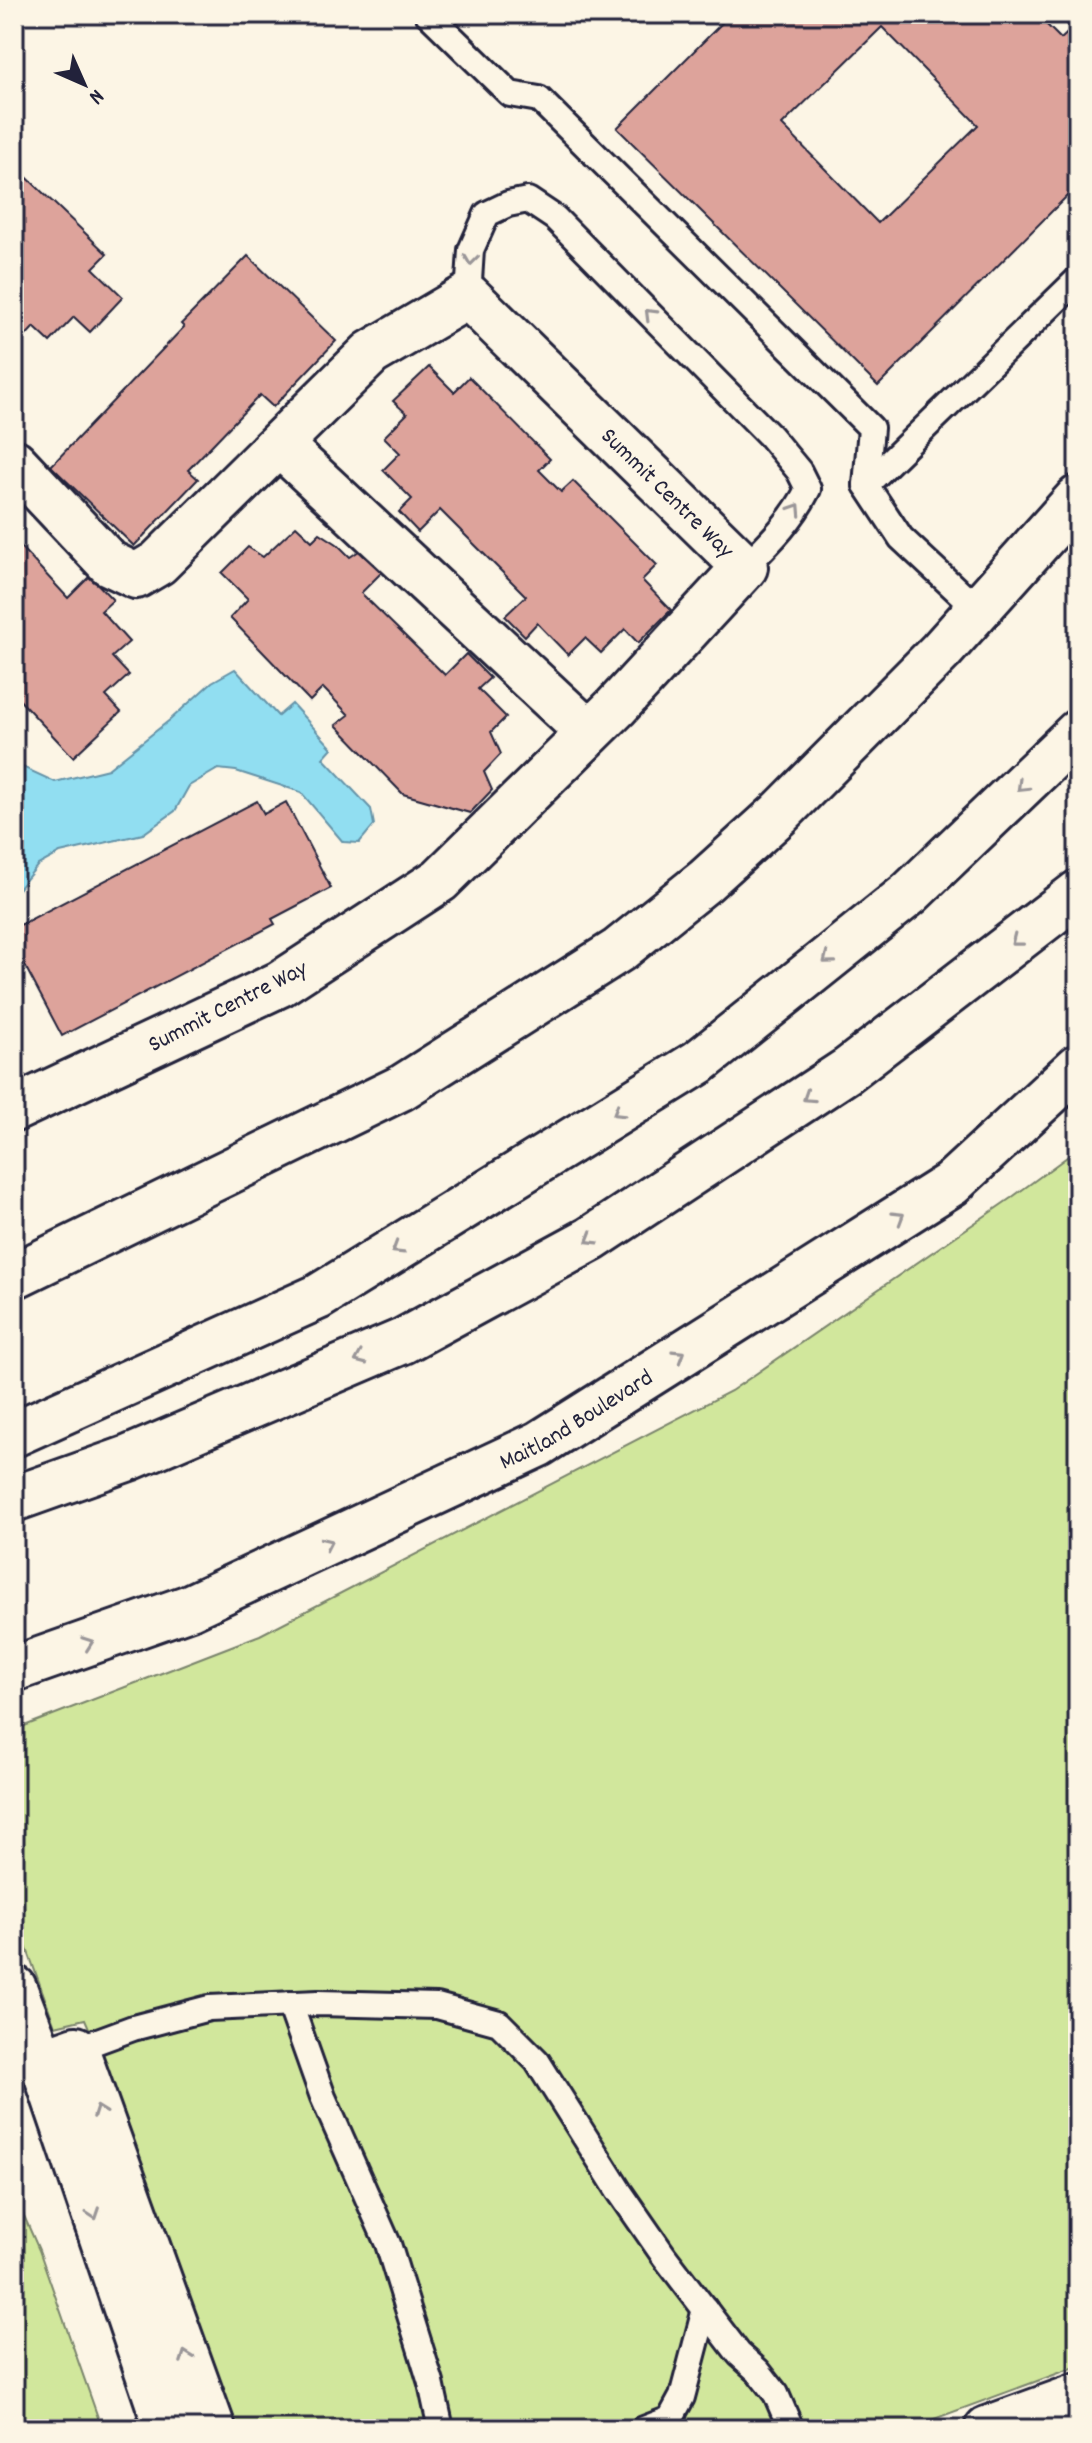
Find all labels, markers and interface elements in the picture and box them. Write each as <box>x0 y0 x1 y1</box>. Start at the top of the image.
north arrow <box>44 44 124 124</box>
text: N <box>81 81 110 111</box>
one-way arrow <box>463 253 480 266</box>
one-way arrow <box>645 309 659 323</box>
street label: Summit Centre Way <box>592 421 741 568</box>
one-way arrow <box>787 503 802 518</box>
one-way arrow <box>1017 777 1031 792</box>
one-way arrow <box>1010 931 1025 945</box>
one-way arrow <box>823 949 837 964</box>
street label: Summit Centre Way <box>143 952 315 1062</box>
one-way arrow <box>803 1087 817 1102</box>
one-way arrow <box>612 1102 627 1118</box>
one-way arrow <box>891 1211 905 1226</box>
one-way arrow <box>585 1229 600 1244</box>
one-way arrow <box>391 1239 406 1254</box>
one-way arrow <box>354 1349 369 1365</box>
one-way arrow <box>670 1350 685 1365</box>
street label: Maitland Boulevard <box>494 1362 660 1480</box>
one-way arrow <box>319 1537 333 1553</box>
one-way arrow <box>80 1637 94 1653</box>
one-way arrow <box>92 2105 108 2119</box>
one-way arrow <box>84 2207 100 2221</box>
one-way arrow <box>180 2349 196 2363</box>

